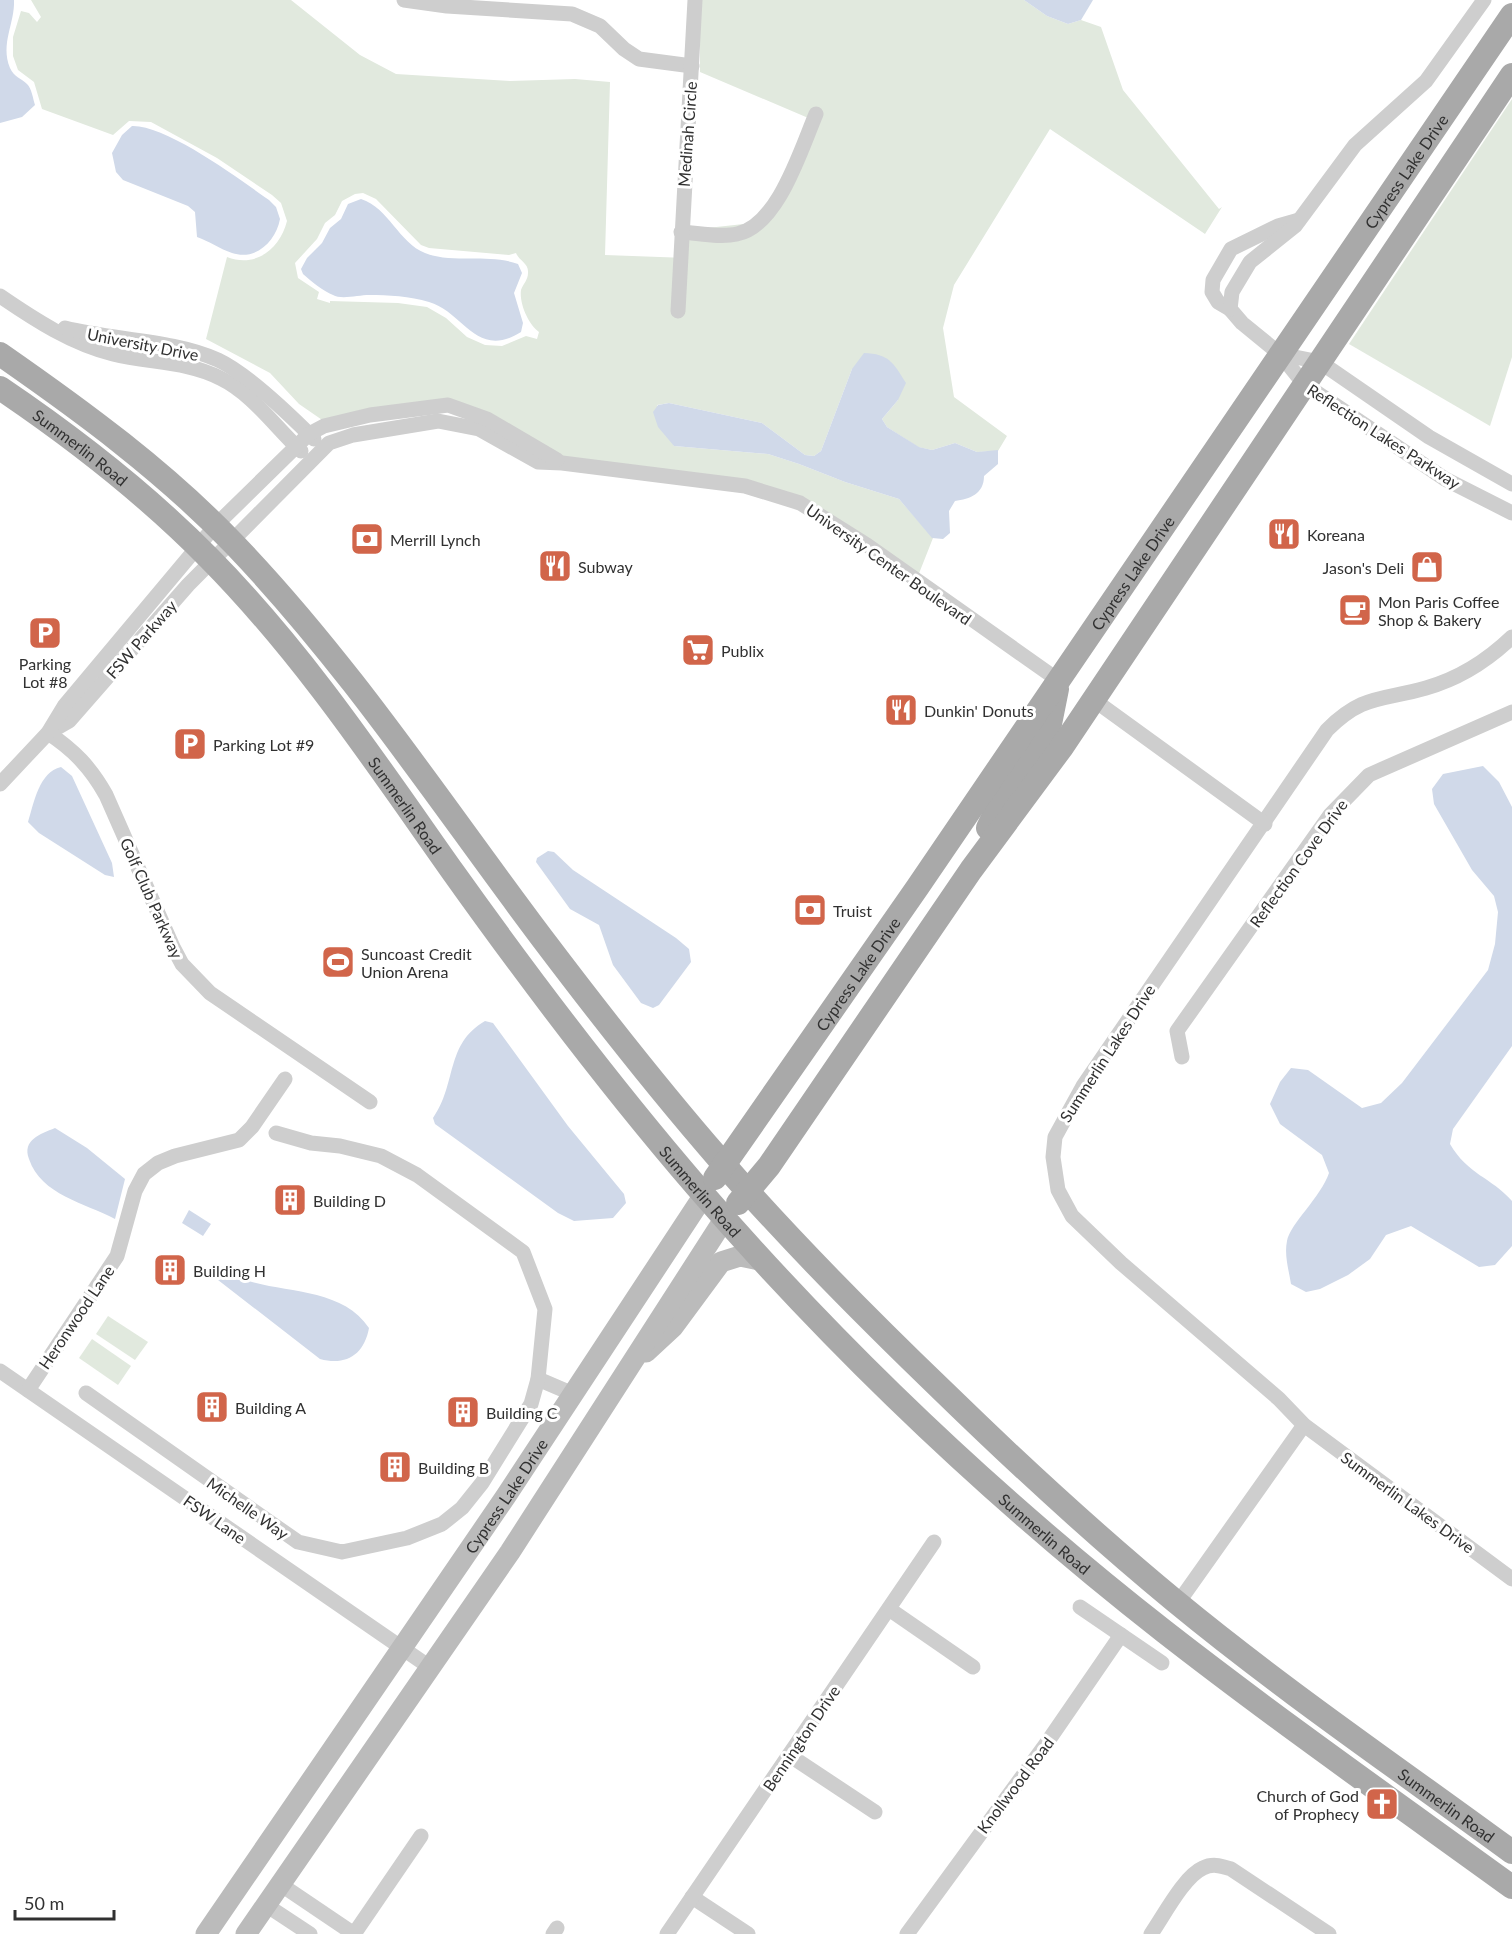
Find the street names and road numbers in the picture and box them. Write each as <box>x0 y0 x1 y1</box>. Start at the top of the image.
street label: Medinah Circle <box>674 81 700 187</box>
street label: Cypress Lake Drive <box>1360 110 1451 232</box>
street label: University Drive <box>86 324 200 364</box>
street label: Reflection Lakes Parkway <box>1304 379 1465 493</box>
street label: Summerlin Road <box>30 405 132 489</box>
street label: University Center Boulevard <box>803 500 975 628</box>
street label: Cypress Lake Drive <box>1086 512 1178 633</box>
street label: FSW Parkway <box>102 595 181 682</box>
street label: Summerlin Road <box>365 753 446 857</box>
street label: Reflection Cove Drive <box>1245 795 1351 931</box>
street label: Golf Club Parkway <box>117 835 187 962</box>
street label: Cypress Lake Drive <box>811 913 903 1034</box>
street label: Summerlin Lakes Drive <box>1055 981 1159 1125</box>
street label: Summerlin Road <box>656 1141 745 1240</box>
street label: Heronwood Lane <box>34 1261 118 1373</box>
street label: Cypress Lake Drive <box>460 1435 551 1557</box>
street label: Summerlin Lakes Drive <box>1338 1447 1478 1557</box>
street label: Michelle Way <box>204 1473 293 1543</box>
street label: Summerlin Road <box>996 1489 1095 1578</box>
street label: FSW Lane <box>180 1491 250 1547</box>
street label: Bennington Drive <box>759 1681 843 1795</box>
street label: Knollwood Road <box>973 1733 1057 1837</box>
street label: Summerlin Road <box>1395 1764 1499 1846</box>

